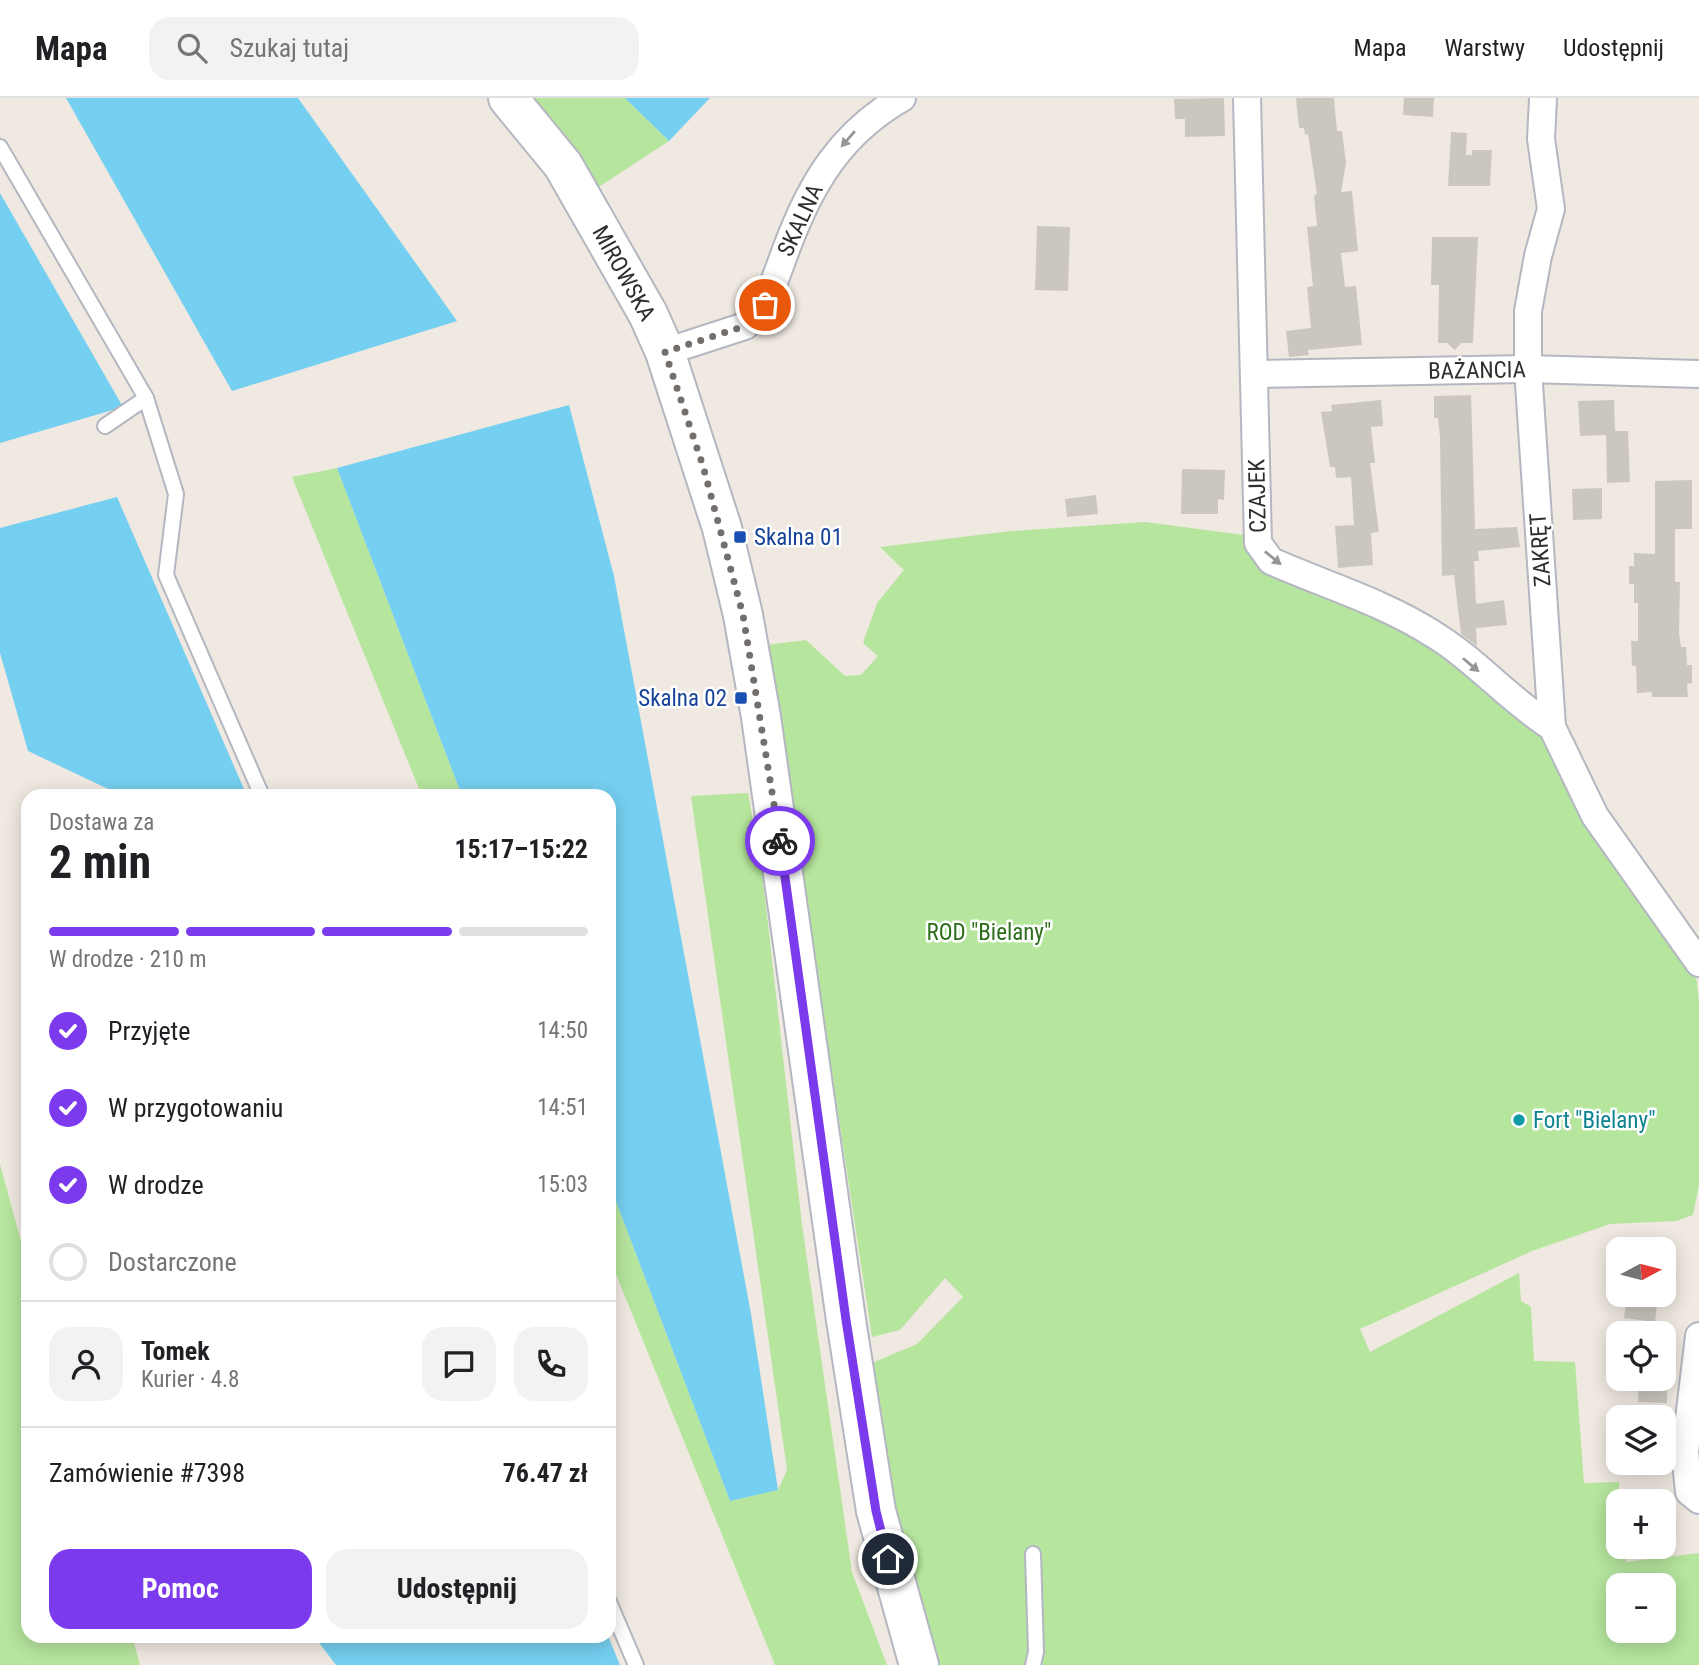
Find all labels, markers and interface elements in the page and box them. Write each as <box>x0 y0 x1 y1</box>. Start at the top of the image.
search box <box>149 17 639 80</box>
text: Mapa <box>35 29 107 68</box>
icon: search <box>173 29 211 67</box>
text: Szukaj tutaj <box>229 33 349 63</box>
text: Mapa <box>1354 34 1407 62</box>
text: Warstwy <box>1445 34 1525 62</box>
text: Udostępnij <box>1563 34 1664 62</box>
one-way arrow <box>840 130 856 148</box>
street label: SKALNA <box>772 180 829 261</box>
street label: MIROWSKA <box>586 221 661 325</box>
pin <box>735 275 795 335</box>
icon: bag <box>746 286 784 324</box>
street label: BAŻANCIA <box>1428 356 1526 385</box>
street label: CZAJEK <box>1243 459 1272 533</box>
street label: ZAKRĘT <box>1524 512 1557 588</box>
place label: Skalna 01 <box>754 524 843 551</box>
marker: Skalna 01 <box>732 529 748 545</box>
one-way arrow <box>1264 551 1282 566</box>
one-way arrow <box>1462 657 1480 672</box>
place label: Skalna 02 <box>638 685 727 712</box>
marker: Skalna 02 <box>733 690 749 706</box>
courier <box>745 806 815 876</box>
text: Dostawa za <box>49 809 154 836</box>
icon: bike <box>761 822 799 860</box>
text: 15:17–15:22 <box>454 834 588 864</box>
text: 2 min <box>49 835 151 889</box>
park label: ROD "Bielany" <box>927 919 1051 946</box>
text: W drodze · 210 m <box>49 946 206 973</box>
icon: check <box>49 1012 87 1050</box>
text: Przyjęte <box>108 1016 190 1046</box>
text: 14:50 <box>537 1017 588 1044</box>
icon: check <box>49 1089 87 1127</box>
text: W przygotowaniu <box>108 1093 283 1123</box>
text: 14:51 <box>537 1094 588 1121</box>
place label: Fort "Bielany" <box>1533 1107 1656 1134</box>
marker: Fort "Bielany" <box>1511 1112 1527 1128</box>
icon: check <box>49 1166 87 1204</box>
text: W drodze <box>108 1170 204 1200</box>
text: 15:03 <box>537 1171 588 1198</box>
north arrow <box>1606 1237 1676 1307</box>
map controls <box>1606 1237 1676 1643</box>
text: Dostarczone <box>108 1247 237 1277</box>
button: locate <box>1606 1321 1676 1391</box>
button: person <box>49 1327 123 1401</box>
button: chat <box>422 1327 496 1401</box>
button: phone <box>514 1327 588 1401</box>
text: Tomek <box>141 1336 210 1366</box>
text: Kurier · 4.8 <box>141 1366 239 1393</box>
button: layers <box>1606 1405 1676 1475</box>
text: Zamówienie #7398 <box>49 1458 245 1488</box>
text: 76.47 zł <box>503 1458 588 1488</box>
button: + <box>1606 1489 1676 1559</box>
pin <box>858 1529 918 1589</box>
icon: home <box>869 1540 907 1578</box>
button: Pomoc <box>49 1549 312 1629</box>
button: Udostępnij <box>326 1549 588 1629</box>
button: − <box>1606 1573 1676 1643</box>

